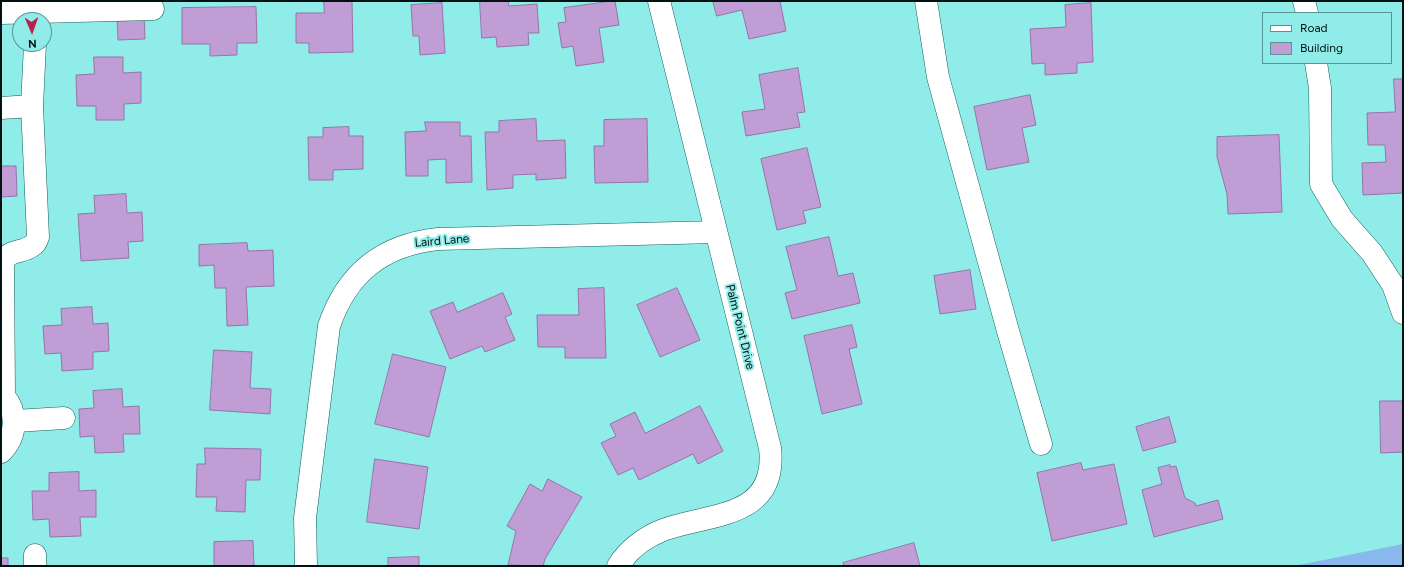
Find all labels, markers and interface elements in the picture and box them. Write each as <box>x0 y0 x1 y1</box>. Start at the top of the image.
north arrow <box>12 12 52 52</box>
legend <box>1262 12 1392 64</box>
text: Road <box>1300 21 1328 35</box>
text: N <box>28 37 37 50</box>
text: Building <box>1300 41 1343 55</box>
street label: Laird Lane <box>414 231 470 251</box>
street label: Palm Point Drive <box>722 283 758 371</box>

